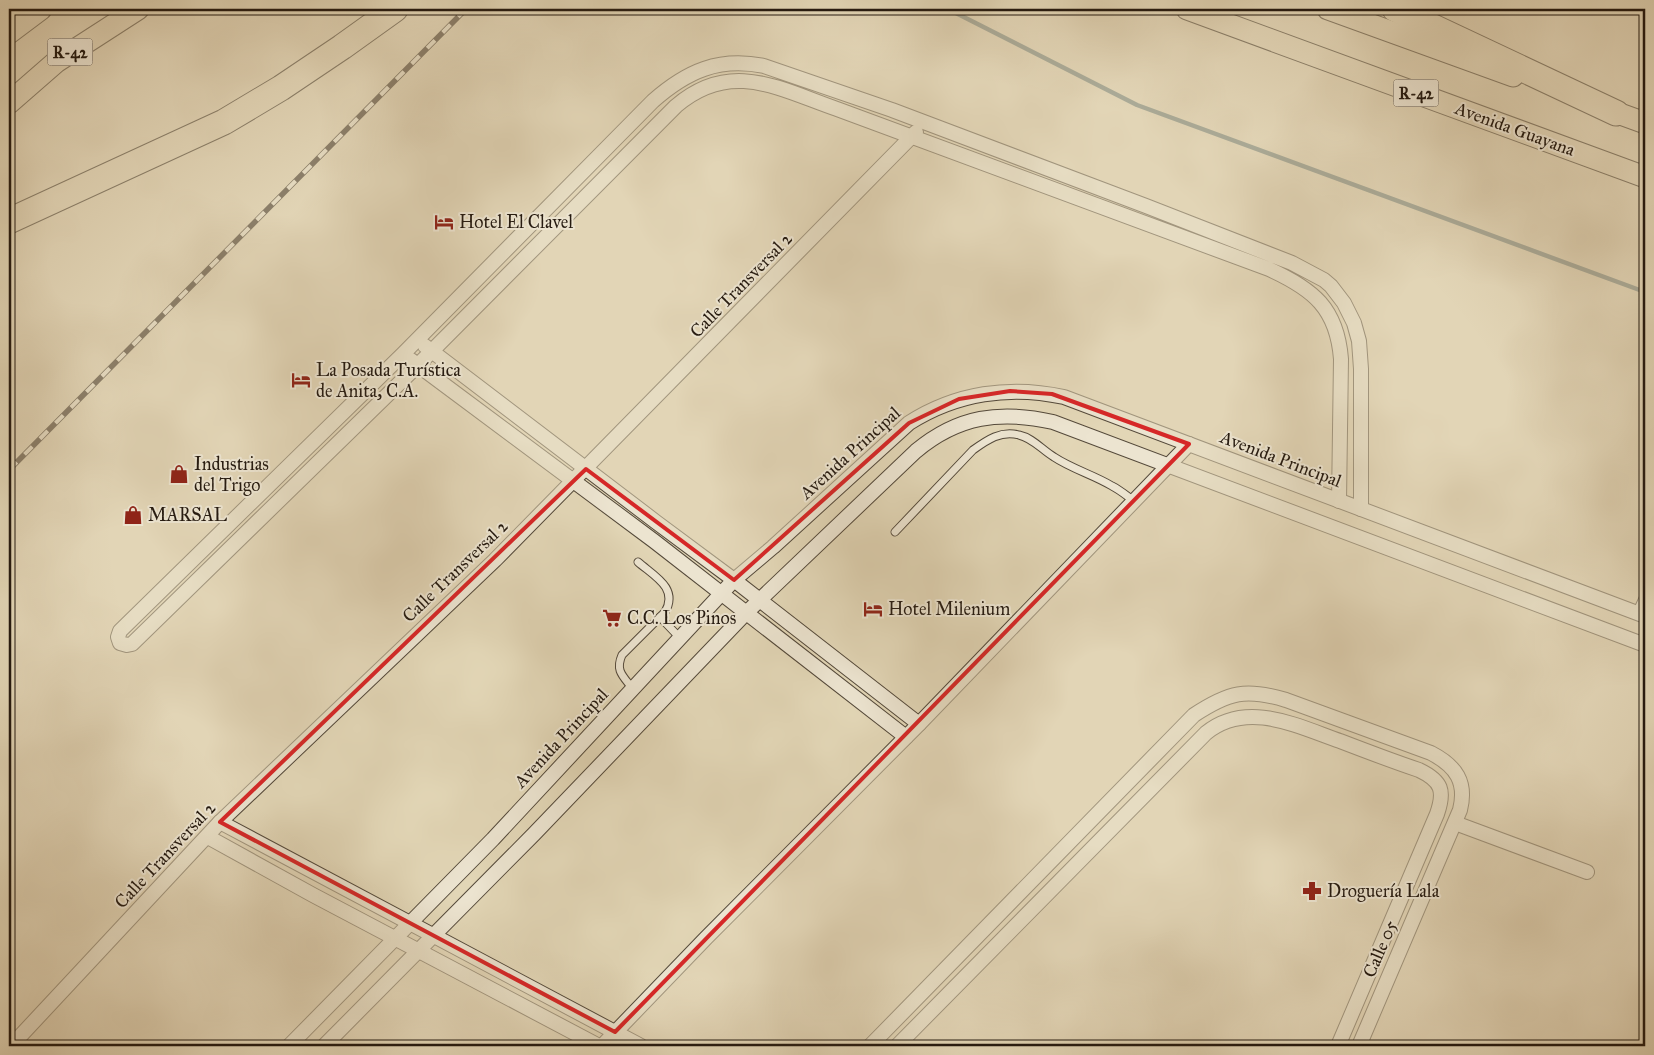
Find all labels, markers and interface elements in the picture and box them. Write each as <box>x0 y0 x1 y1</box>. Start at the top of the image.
road number: R-42 <box>48 38 92 66</box>
road number: R-42 <box>1394 80 1438 106</box>
street label: Avenida Guayana <box>1451 97 1578 161</box>
hotel icon: Hotel El Clavel <box>433 211 455 233</box>
place label: Hotel El Clavel <box>459 211 573 233</box>
street label: Calle Transversal 2 <box>685 228 797 342</box>
place label: La Posada Turística de Anita, C.A. <box>316 359 461 402</box>
hotel icon: La Posada Turística de Anita, C.A. <box>290 369 312 391</box>
street label: Avenida Principal <box>794 402 905 505</box>
street label: Avenida Principal <box>1216 425 1345 492</box>
place label: Industrias del Trigo <box>194 453 269 497</box>
shop icon: Industrias del Trigo <box>168 463 190 485</box>
shop icon: MARSAL <box>122 504 144 526</box>
place label: MARSAL <box>148 504 228 526</box>
street label: Calle Transversal 2 <box>398 515 512 627</box>
hotel icon: Hotel Milenium <box>862 598 884 620</box>
place label: Hotel Milenium <box>888 598 1010 620</box>
supermarket icon: C.C. Los Pinos <box>601 607 623 629</box>
place label: C.C. Los Pinos <box>627 607 736 629</box>
street label: Avenida Principal <box>509 684 613 793</box>
street label: Calle Transversal 2 <box>110 797 220 913</box>
pharmacy icon: Droguería Lala <box>1301 880 1323 902</box>
place label: Droguería Lala <box>1327 880 1440 903</box>
street label: Calle 05 <box>1358 917 1402 981</box>

